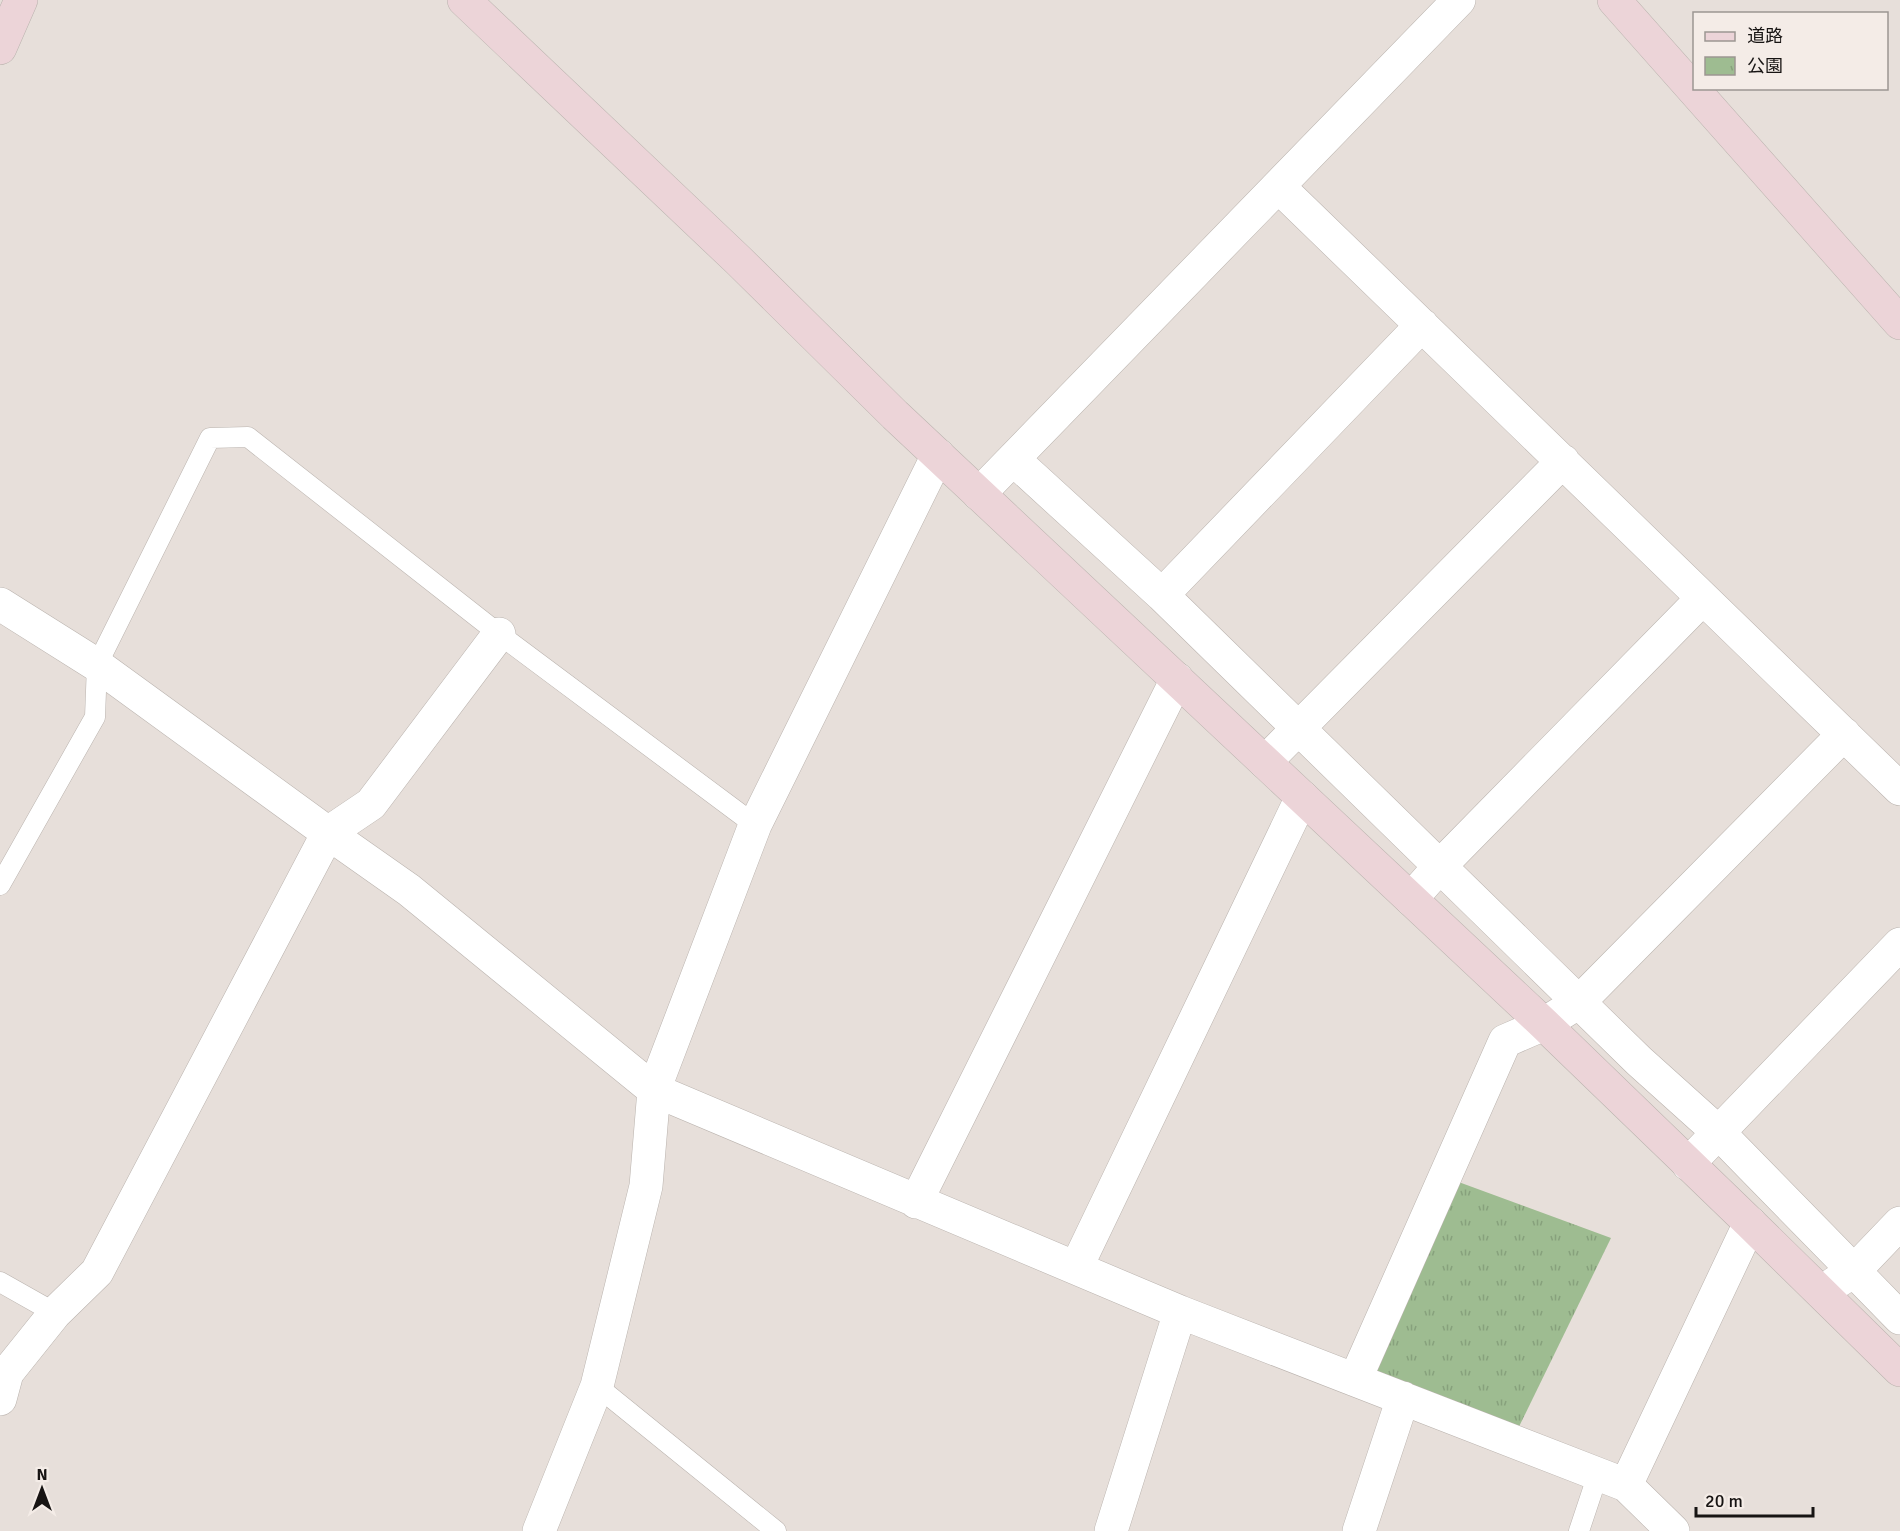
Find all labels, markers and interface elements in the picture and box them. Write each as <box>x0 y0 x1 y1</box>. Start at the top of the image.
legend <box>1693 12 1888 90</box>
text: 道路 <box>1747 25 1783 47</box>
text: 公園 <box>1747 55 1783 77</box>
north arrow <box>12 1459 72 1519</box>
text: N <box>36 1465 48 1485</box>
scale bar <box>1696 1480 1813 1518</box>
text: 20 m <box>1705 1490 1743 1512</box>

